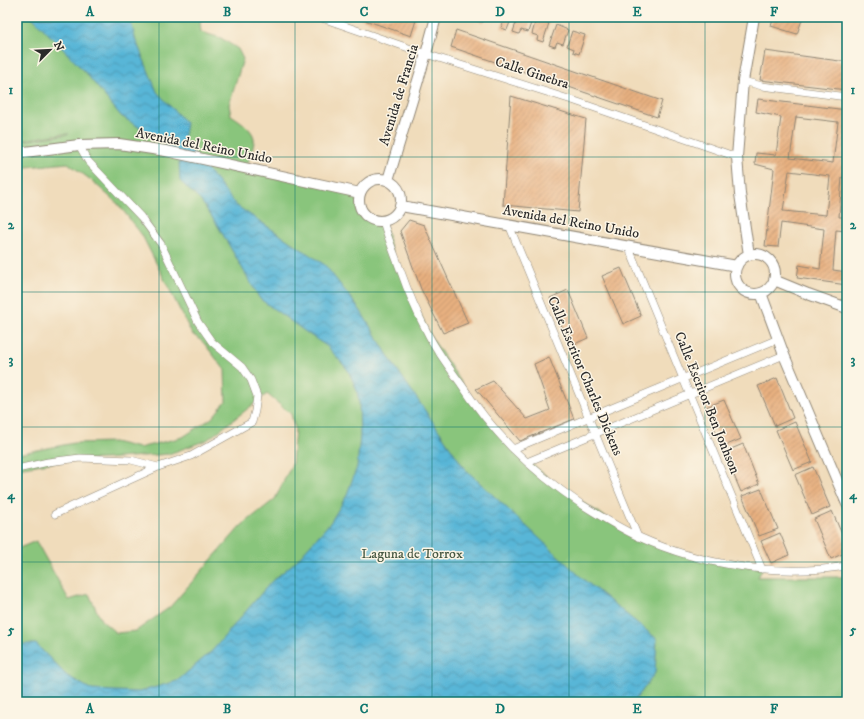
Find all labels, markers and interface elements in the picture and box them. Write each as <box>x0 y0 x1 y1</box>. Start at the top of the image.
text: A <box>85 4 95 20</box>
text: B <box>223 4 231 20</box>
text: C <box>360 4 369 20</box>
text: D <box>495 4 505 20</box>
text: E <box>632 4 642 20</box>
text: F <box>770 4 779 20</box>
north arrow <box>30 30 70 70</box>
text: N <box>50 39 66 53</box>
street label: Avenida de Francia <box>375 42 423 148</box>
street label: Calle Ginebra <box>493 53 571 93</box>
text: 1 <box>9 82 14 98</box>
text: 1 <box>851 82 856 98</box>
street label: Avenida del Reino Unido <box>134 124 274 168</box>
street label: Avenida del Reino Unido <box>501 201 641 243</box>
text: 2 <box>8 217 15 233</box>
text: 2 <box>850 217 857 233</box>
street label: Calle Escritor Charles Dickens <box>543 294 627 459</box>
street label: Calle Escritor Ben Jonhson <box>670 329 744 477</box>
text: 3 <box>9 352 14 368</box>
text: 3 <box>851 352 856 368</box>
text: 4 <box>6 487 15 504</box>
text: 4 <box>848 487 857 504</box>
park label: Laguna de Torrox <box>361 545 463 563</box>
text: 5 <box>7 622 15 638</box>
text: 5 <box>849 622 857 638</box>
text: A <box>85 701 95 717</box>
text: B <box>223 701 231 717</box>
text: C <box>360 701 369 717</box>
text: D <box>495 701 505 717</box>
text: E <box>632 701 642 717</box>
text: F <box>770 701 779 717</box>

